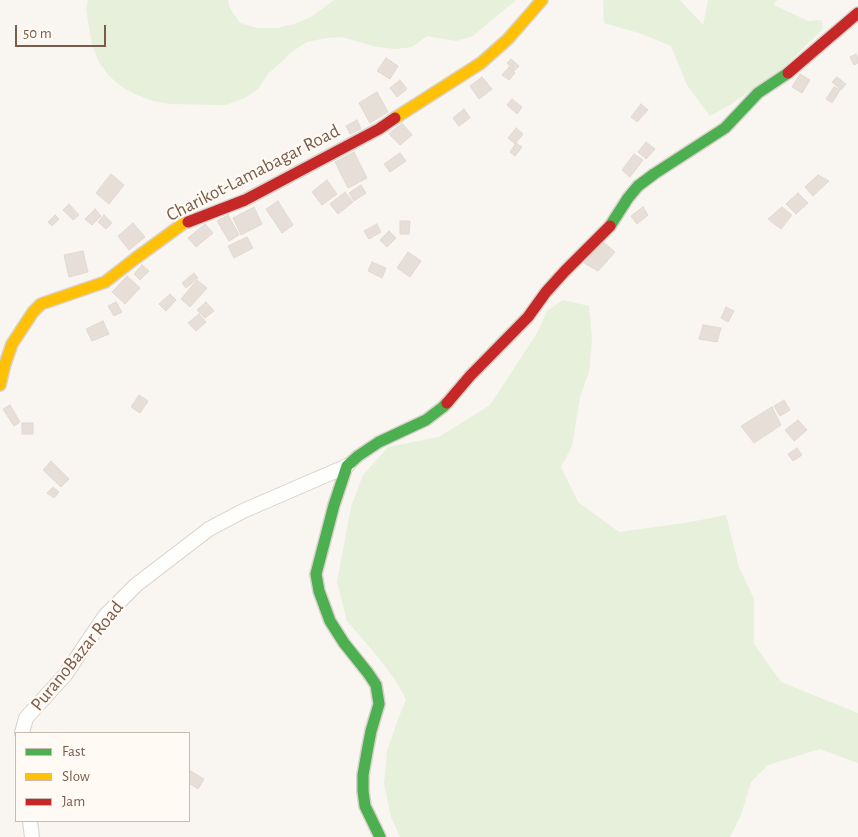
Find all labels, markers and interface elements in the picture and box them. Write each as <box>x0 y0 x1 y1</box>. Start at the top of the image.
scale bar <box>18 15 109 47</box>
text: 50 m <box>23 26 52 41</box>
street label: Charikot-Lamabagar Road <box>163 119 343 227</box>
street label: PuranoBazar Road <box>26 596 128 716</box>
legend <box>15 732 190 822</box>
text: Fast <box>62 744 85 759</box>
text: Slow <box>62 769 90 784</box>
text: Jam <box>62 794 85 809</box>

